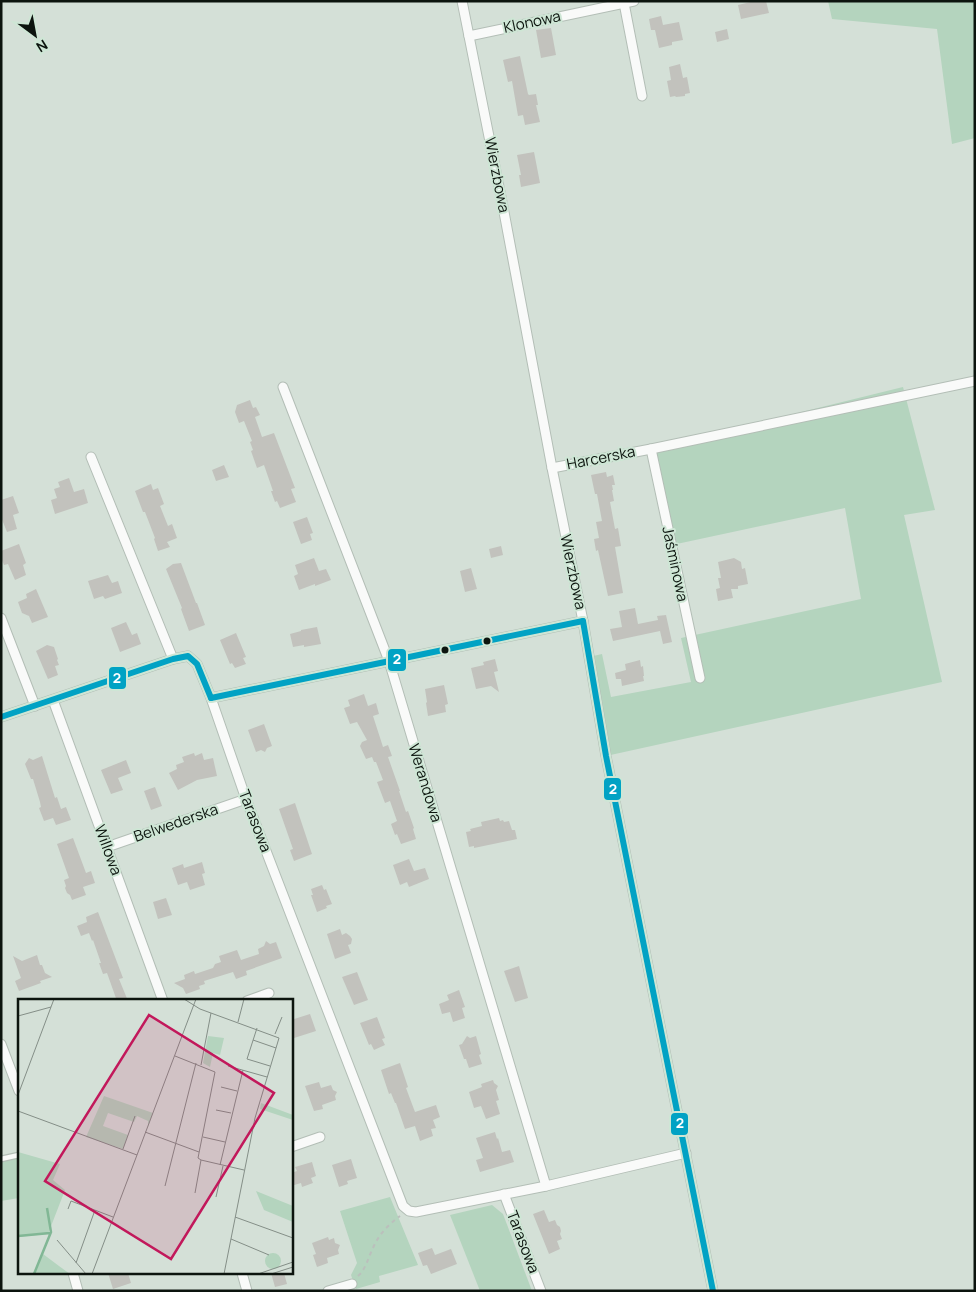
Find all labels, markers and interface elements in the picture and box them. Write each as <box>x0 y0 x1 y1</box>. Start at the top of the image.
street label: Klonowa <box>501 5 562 38</box>
north arrow <box>10 10 60 60</box>
text: N <box>33 36 51 57</box>
street label: Wierzbowa <box>480 135 515 214</box>
street label: Harcerska <box>565 441 637 474</box>
street label: Jaśminowa <box>657 524 694 603</box>
street label: Wierzbowa <box>555 532 592 611</box>
unlabelled marker <box>482 636 492 646</box>
unlabelled marker <box>440 645 450 655</box>
line badge: 2 <box>387 648 407 672</box>
text: 2 <box>393 649 401 668</box>
line badge: 2 <box>108 666 127 690</box>
text: 2 <box>113 668 121 687</box>
street label: Werandowa <box>404 741 447 825</box>
line badge: 2 <box>603 777 622 801</box>
text: 2 <box>609 779 617 798</box>
street label: Tarasowa <box>234 786 277 855</box>
street label: Belwederska <box>131 798 221 847</box>
street label: Willowa <box>90 822 127 878</box>
inset map <box>18 999 292 1274</box>
line badge: 2 <box>670 1112 689 1136</box>
text: 2 <box>676 1113 684 1132</box>
street label: Tarasowa <box>502 1207 545 1276</box>

